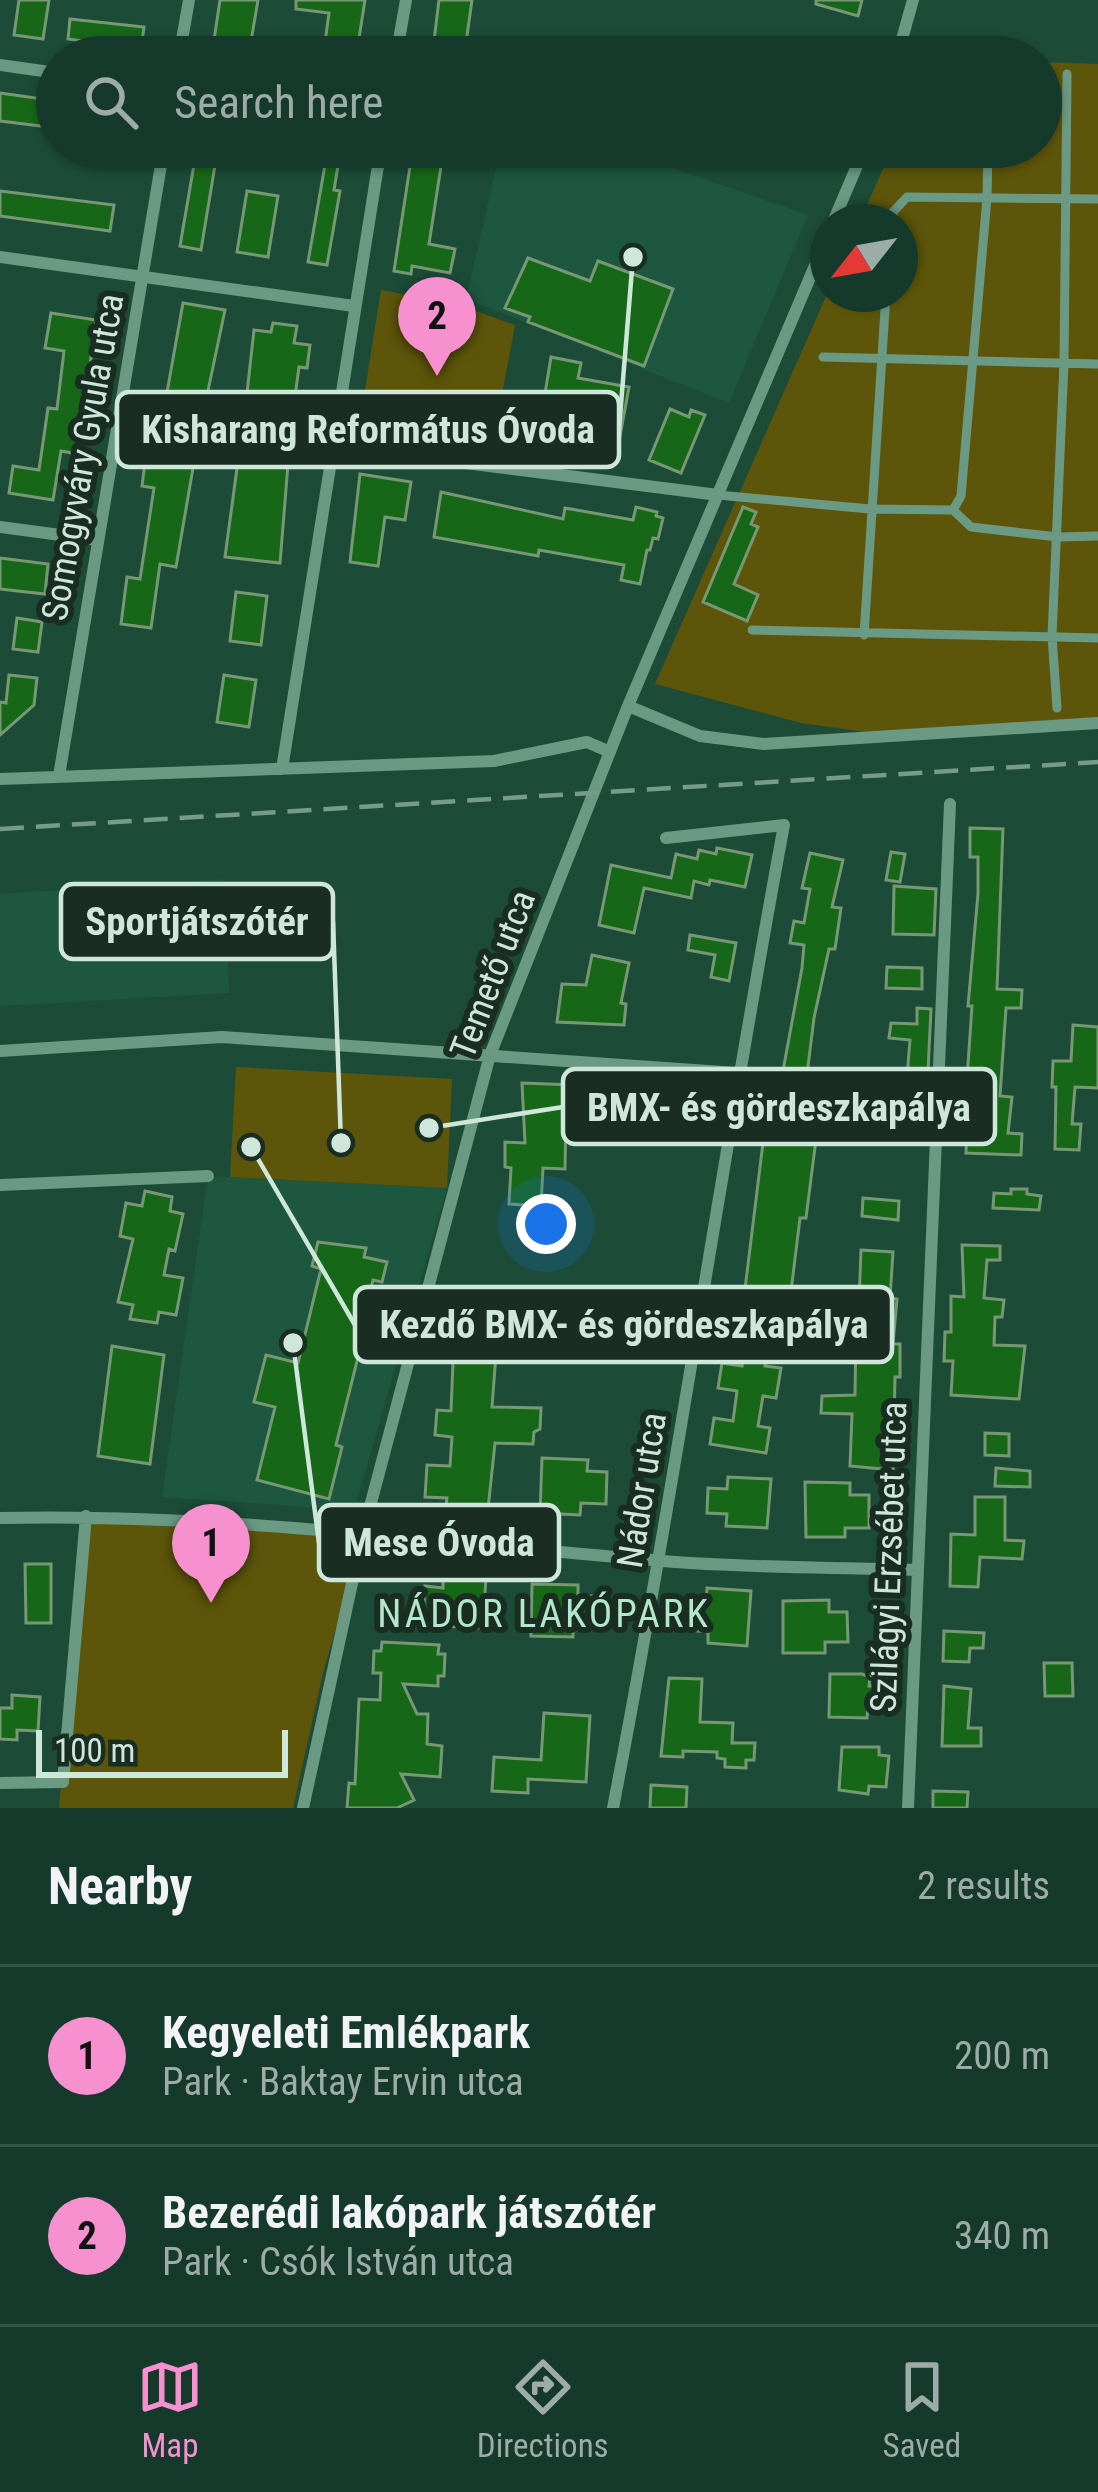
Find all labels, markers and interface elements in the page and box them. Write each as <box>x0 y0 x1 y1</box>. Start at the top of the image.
search box <box>36 36 1062 168</box>
icon: search <box>78 69 144 135</box>
text: Search here <box>174 76 383 129</box>
north arrow <box>810 204 918 312</box>
pin: 2 <box>398 277 476 376</box>
street label: Somogyváry Gyula utca <box>34 291 132 624</box>
callout: Kisharang Református Óvoda <box>117 392 619 467</box>
text: Kisharang Református Óvoda <box>141 407 595 453</box>
callout: Sportjátszótér <box>61 884 333 959</box>
street label: Temető utca <box>442 884 544 1064</box>
text: Sportjátszótér <box>85 899 309 945</box>
callout: BMX- és gördeszkapálya <box>563 1069 995 1144</box>
text: BMX- és gördeszkapálya <box>587 1085 971 1131</box>
your location <box>516 1194 576 1254</box>
callout: Kezdő BMX- és gördeszkapálya <box>355 1287 892 1362</box>
text: Kezdő BMX- és gördeszkapálya <box>380 1302 868 1348</box>
street label: Szilágyi Erzsébet utca <box>863 1401 915 1713</box>
street label: Nádor utca <box>609 1410 675 1571</box>
pin: 1 <box>172 1504 250 1603</box>
callout: Mese Óvoda <box>319 1505 559 1580</box>
text: Mese Óvoda <box>343 1520 535 1566</box>
district label: NÁDOR LAKÓPARK <box>377 1591 711 1637</box>
scale bar <box>36 1724 288 1777</box>
text: 100 m <box>54 1731 135 1770</box>
text: Nearby <box>48 1857 192 1916</box>
text: 2 results <box>917 1863 1050 1909</box>
text: Kegyeleti Emlékpark <box>162 2006 530 2059</box>
text: 1 <box>77 2033 97 2079</box>
text: 200 m <box>954 2033 1050 2079</box>
text: Park · Baktay Ervin utca <box>162 2059 524 2105</box>
text: Bezerédi lakópark játszótér <box>162 2186 656 2239</box>
text: 2 <box>77 2213 97 2259</box>
text: 340 m <box>954 2213 1050 2259</box>
text: Park · Csók István utca <box>162 2239 514 2285</box>
tab: Map <box>137 2354 203 2465</box>
tab: Directions <box>477 2354 609 2465</box>
tab: Saved <box>883 2354 961 2465</box>

